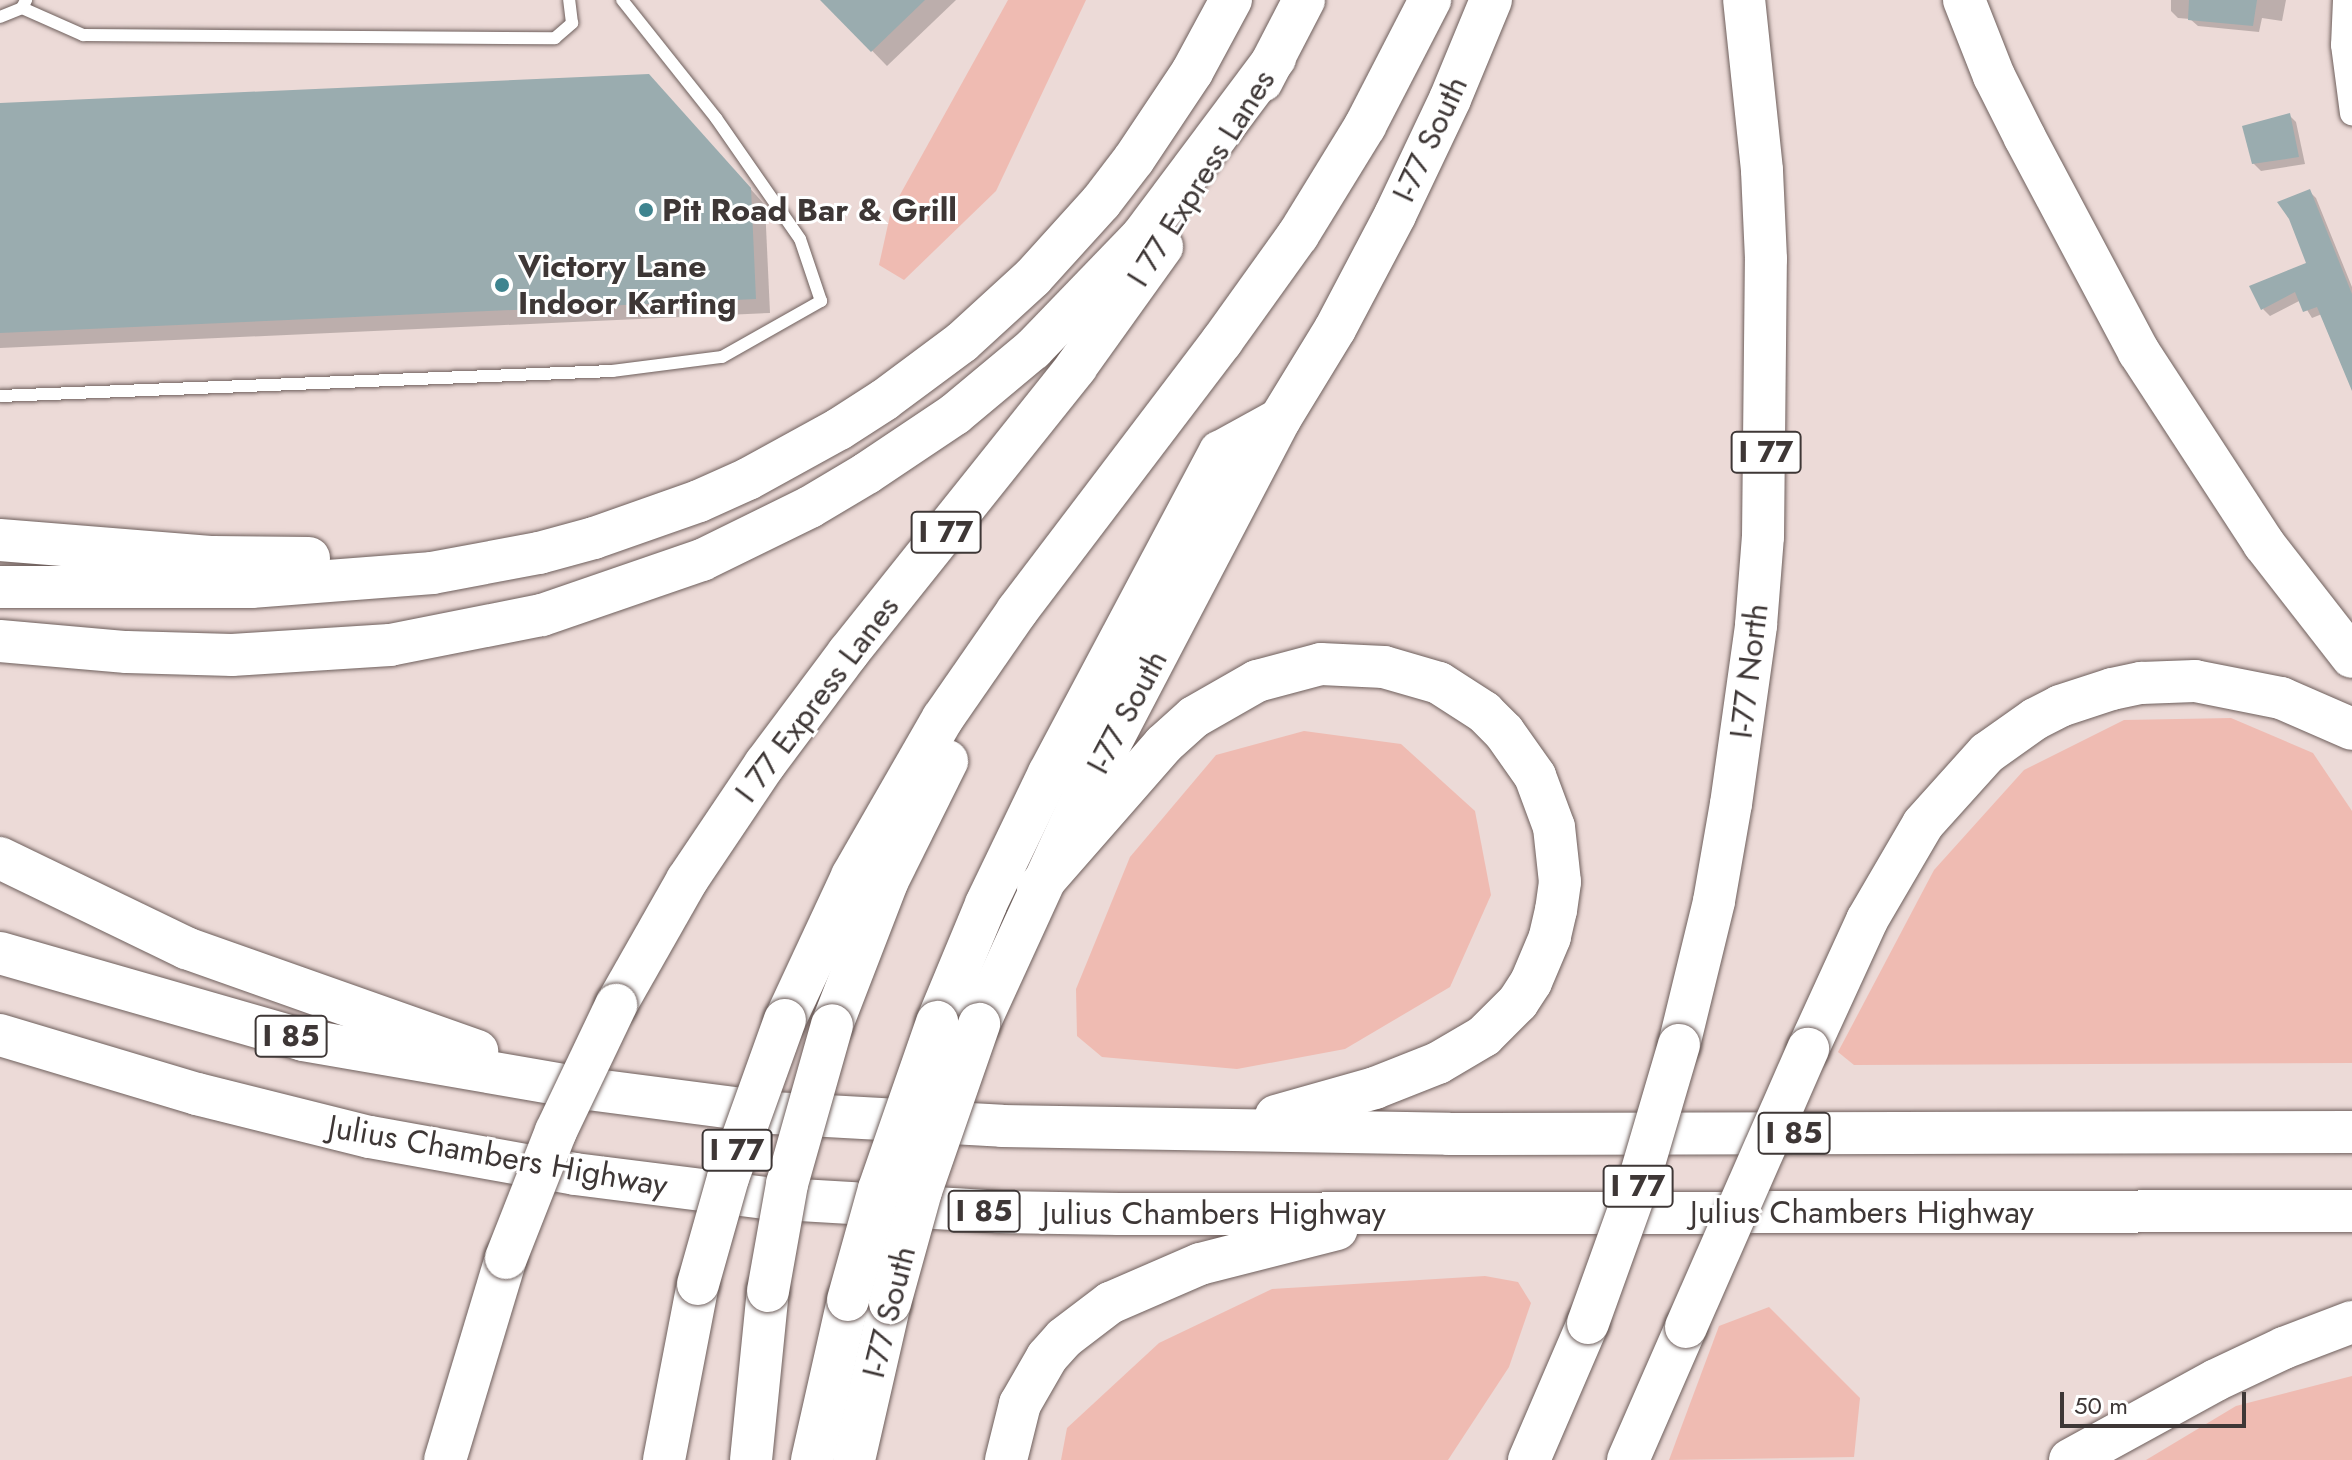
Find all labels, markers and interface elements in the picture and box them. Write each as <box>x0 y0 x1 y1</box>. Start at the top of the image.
street label: I 77 Express Lanes <box>1119 63 1283 293</box>
street label: I-77 South <box>1384 70 1476 208</box>
place label: Pit Road Bar & Grill <box>662 191 957 229</box>
marker: Pit Road Bar & Grill <box>637 201 655 219</box>
place label: Victory Lane Indoor Karting <box>518 248 737 323</box>
marker: Victory Lane Indoor Karting <box>493 276 511 294</box>
road number: I 77 <box>1730 426 1802 478</box>
road number: I 77 <box>910 506 982 558</box>
street label: I 77 Express Lanes <box>727 588 907 810</box>
street label: I-77 North <box>1722 601 1776 741</box>
street label: I-77 South <box>1079 644 1175 780</box>
road number: I 85 <box>253 1010 329 1062</box>
street label: Julius Chambers Highway <box>325 1107 671 1205</box>
road number: I 85 <box>1756 1107 1832 1159</box>
road number: I 77 <box>701 1124 773 1176</box>
road number: I 77 <box>1602 1160 1674 1212</box>
road number: I 85 <box>946 1185 1022 1237</box>
street label: Julius Chambers Highway <box>1690 1193 2034 1231</box>
street label: Julius Chambers Highway <box>1042 1194 1386 1232</box>
street label: I-77 South <box>854 1242 924 1382</box>
scale bar <box>2064 1376 2250 1426</box>
text: 50 m <box>2074 1388 2128 1423</box>

